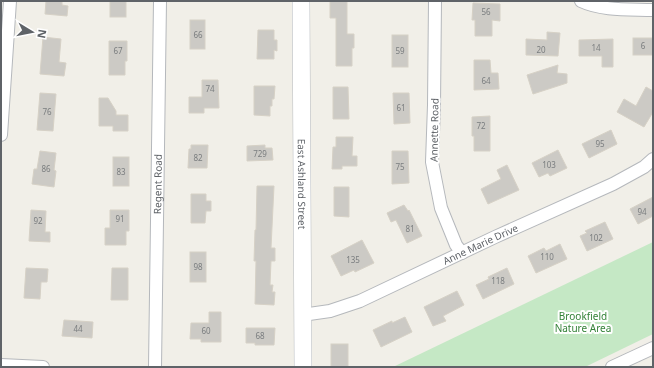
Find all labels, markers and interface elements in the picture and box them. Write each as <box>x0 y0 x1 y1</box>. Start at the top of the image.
house number: 56 <box>481 6 491 17</box>
north arrow <box>12 12 52 52</box>
text: N <box>34 28 51 40</box>
house number: 66 <box>193 29 203 40</box>
house number: 6 <box>641 40 646 51</box>
house number: 14 <box>591 42 601 53</box>
house number: 20 <box>536 44 546 55</box>
house number: 67 <box>113 45 123 56</box>
house number: 59 <box>395 45 405 56</box>
house number: 64 <box>481 75 491 86</box>
house number: 74 <box>205 83 215 94</box>
street label: Annette Road <box>426 98 442 162</box>
house number: 61 <box>396 102 406 113</box>
house number: 76 <box>42 106 52 117</box>
house number: 72 <box>476 120 486 131</box>
house number: 95 <box>595 138 605 149</box>
street label: East Ashland Street <box>295 139 309 230</box>
house number: 729 <box>253 148 267 159</box>
house number: 82 <box>193 152 203 163</box>
street label: Regent Road <box>150 154 165 214</box>
house number: 103 <box>542 159 556 170</box>
house number: 75 <box>395 161 405 172</box>
house number: 86 <box>41 163 51 174</box>
house number: 83 <box>116 166 126 177</box>
house number: 94 <box>637 206 647 217</box>
house number: 91 <box>115 213 125 224</box>
house number: 92 <box>33 215 43 226</box>
street label: Anne Marie Drive <box>440 220 520 268</box>
house number: 81 <box>405 223 415 234</box>
house number: 102 <box>589 232 603 243</box>
house number: 110 <box>540 251 554 262</box>
house number: 135 <box>346 254 360 265</box>
house number: 98 <box>193 261 203 272</box>
house number: 118 <box>491 275 505 286</box>
park label: Brookfield Nature Area <box>555 309 611 335</box>
house number: 44 <box>73 323 83 334</box>
house number: 60 <box>201 325 211 336</box>
house number: 68 <box>255 330 265 341</box>

